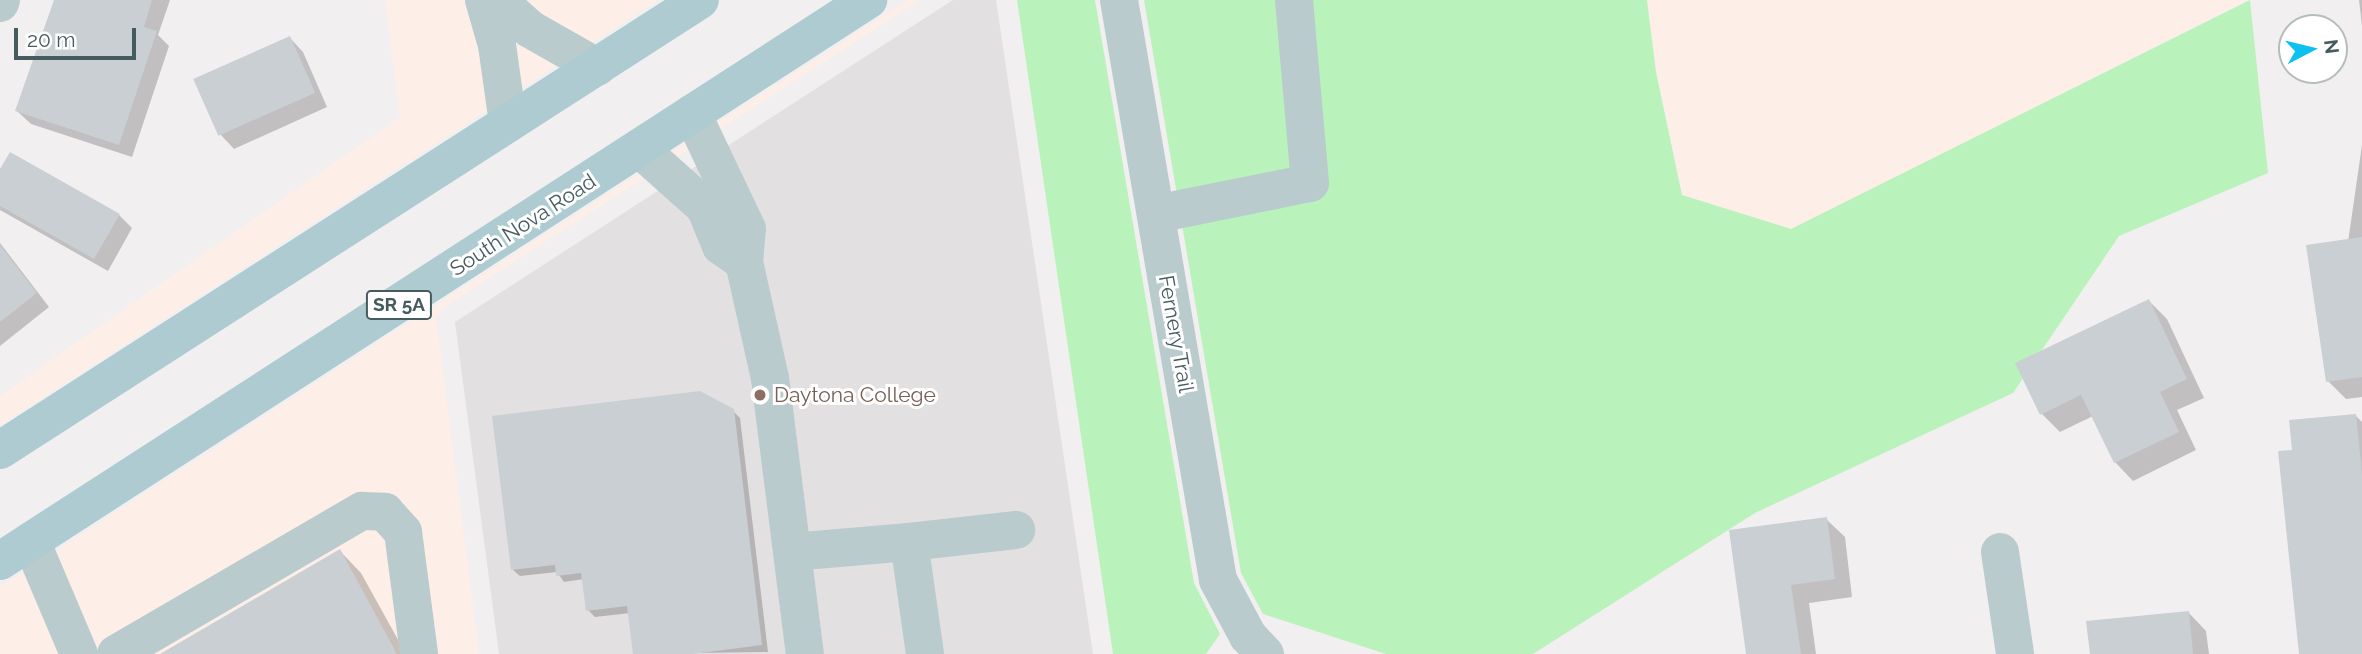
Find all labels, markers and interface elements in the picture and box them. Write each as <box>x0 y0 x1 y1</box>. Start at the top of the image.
scale bar <box>18 14 140 58</box>
north arrow <box>2278 14 2348 84</box>
text: 20 m <box>27 27 75 52</box>
text: N <box>2320 38 2344 55</box>
street label: South Nova Road <box>445 169 601 281</box>
street label: Fernery Trail <box>1153 273 1199 395</box>
road number: SR 5A <box>366 290 432 320</box>
place label: Daytona College <box>774 382 936 408</box>
marker: Daytona College <box>752 387 768 403</box>

